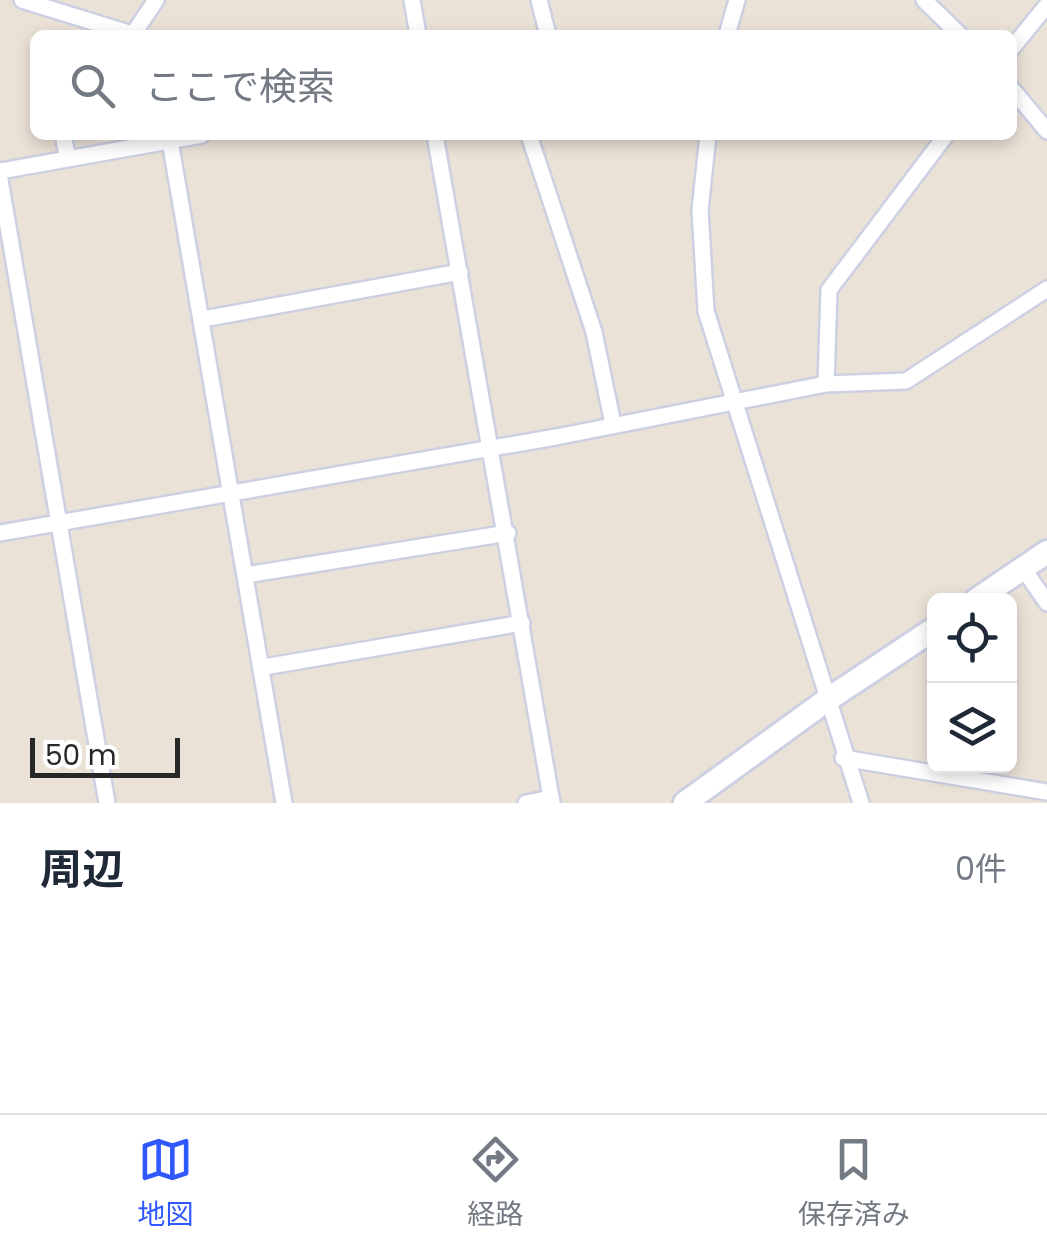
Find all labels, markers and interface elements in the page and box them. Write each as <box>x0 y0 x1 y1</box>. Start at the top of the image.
search box <box>30 30 1017 140</box>
icon: search <box>65 58 120 113</box>
text: ここで検索 <box>145 60 335 113</box>
map controls <box>927 593 1017 773</box>
button: locate <box>927 593 1017 683</box>
button: layers <box>927 683 1017 773</box>
scale bar <box>30 733 180 778</box>
text: 50 m <box>45 736 116 775</box>
text: 周辺 <box>40 840 124 899</box>
text: 0件 <box>955 846 1007 891</box>
tab: 地図 <box>137 1132 193 1236</box>
tab: 経路 <box>467 1132 524 1236</box>
tab: 保存済み <box>798 1132 910 1236</box>

